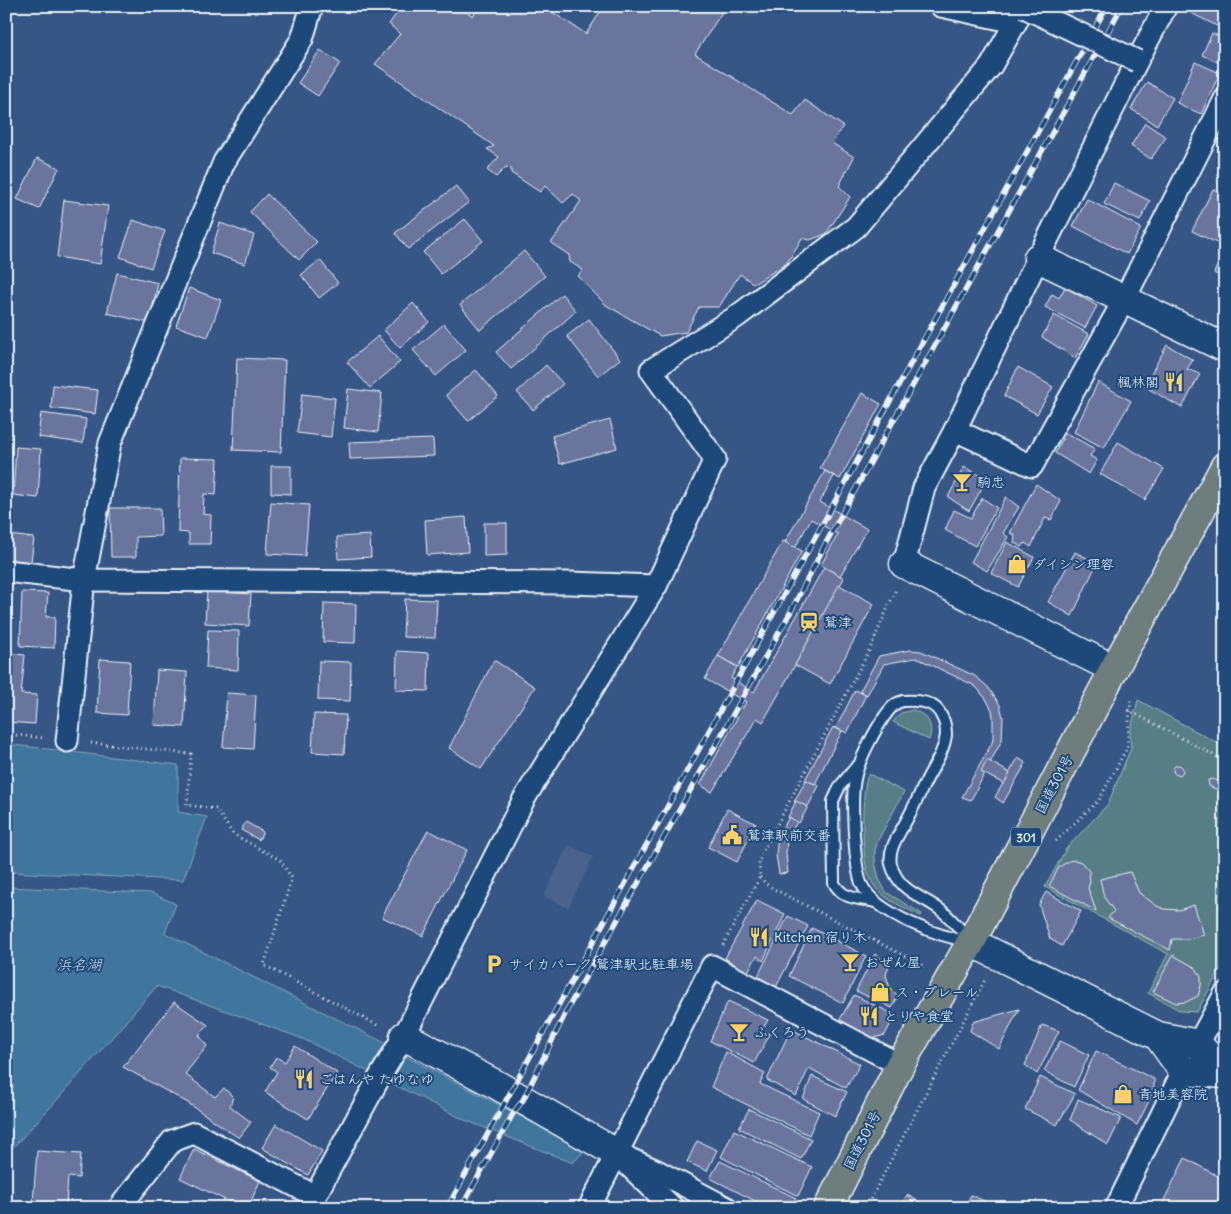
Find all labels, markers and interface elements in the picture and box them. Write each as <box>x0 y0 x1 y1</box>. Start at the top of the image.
restaurant icon: 楓林閣 <box>1163 371 1185 393</box>
place label: 楓林閣 <box>1117 373 1159 391</box>
bar icon: 駒忠 <box>951 471 973 493</box>
place label: 駒忠 <box>977 473 1005 491</box>
shop icon: ダイシン理容 <box>1006 553 1028 575</box>
place label: ダイシン理容 <box>1032 555 1114 573</box>
station icon: 鷲津 <box>798 611 820 633</box>
place label: 鷲津 <box>824 613 852 631</box>
street label: 国道301号 <box>1031 751 1077 817</box>
public building icon: 鷲津駅前交番 <box>721 824 743 846</box>
place label: 鷲津駅前交番 <box>747 826 831 844</box>
road number: 301 <box>1011 828 1041 846</box>
restaurant icon: Kitchen 宿り木 <box>748 926 770 948</box>
place label: Kitchen 宿り木 <box>774 928 867 946</box>
bar icon: おぜん屋 <box>839 951 861 973</box>
parking icon: サイカパーク 鷲津駅北駐車場 <box>483 953 505 975</box>
place label: おぜん屋 <box>865 953 921 971</box>
water label: 浜名湖 <box>56 955 103 974</box>
place label: サイカパーク 鷲津駅北駐車場 <box>509 955 694 973</box>
shop icon: ス・プレール <box>869 981 891 1003</box>
place label: ス・プレール <box>895 983 979 1001</box>
restaurant icon: とりや食堂 <box>858 1005 880 1027</box>
place label: とりや食堂 <box>884 1007 954 1025</box>
bar icon: ふくろう <box>728 1021 750 1043</box>
place label: ふくろう <box>754 1023 810 1041</box>
restaurant icon: ごはんや たゆなゆ <box>293 1068 315 1090</box>
place label: ごはんや たゆなゆ <box>319 1070 434 1088</box>
shop icon: 青地美容院 <box>1112 1083 1134 1105</box>
place label: 青地美容院 <box>1138 1085 1208 1103</box>
street label: 国道301号 <box>839 1107 885 1173</box>

